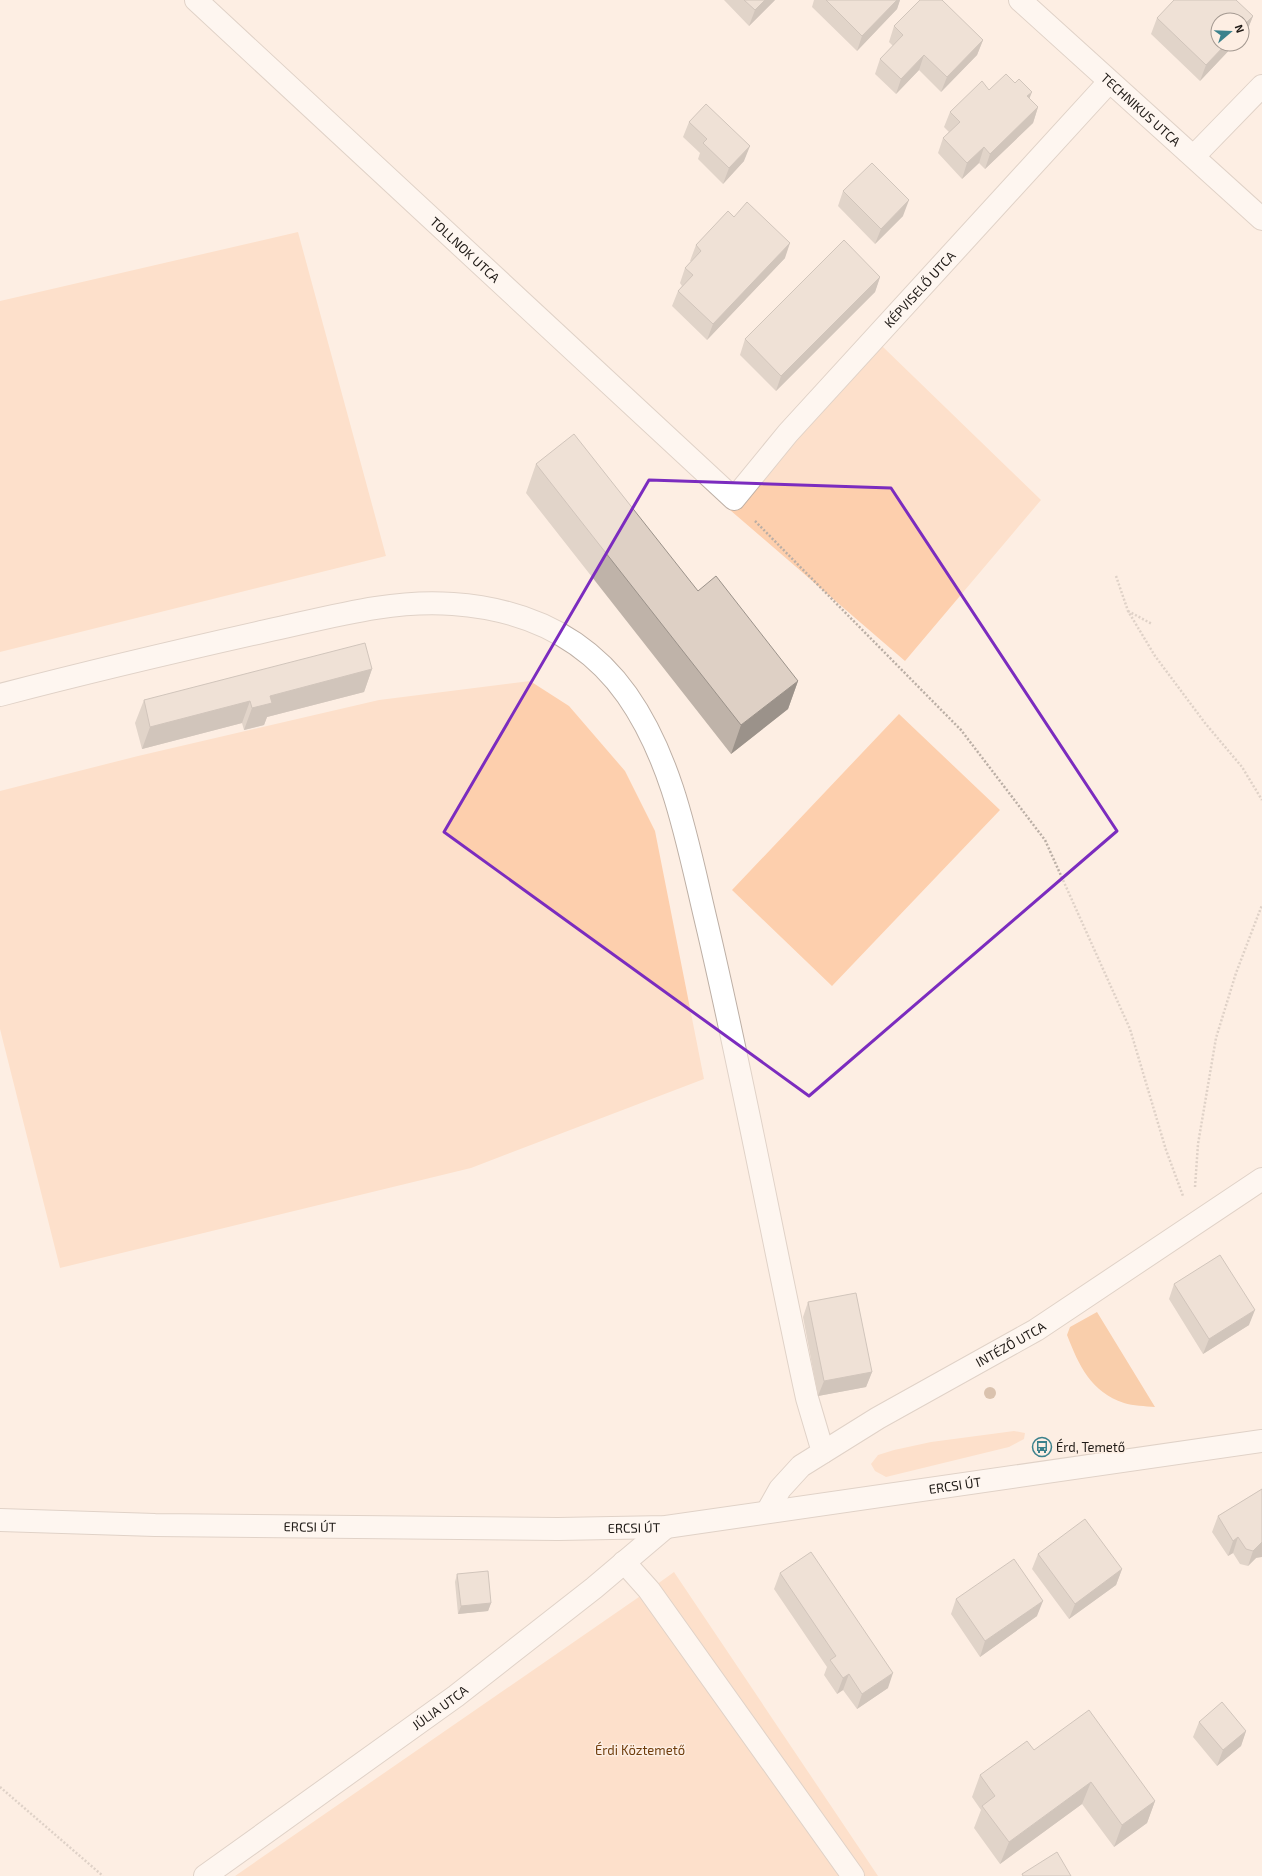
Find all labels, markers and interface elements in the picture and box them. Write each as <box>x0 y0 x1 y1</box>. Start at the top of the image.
north arrow <box>1210 12 1250 52</box>
text: N <box>1232 23 1247 35</box>
street label: TECHNIKUS UTCA <box>1098 69 1184 149</box>
street label: TOLLNOK UTCA <box>427 213 503 286</box>
street label: KÉPVISELŐ UTCA <box>881 248 959 331</box>
street label: INTÉZŐ UTCA <box>973 1318 1049 1370</box>
bus stop icon: Érd, Temető <box>1031 1436 1053 1458</box>
place label: Érd, Temető <box>1056 1438 1125 1455</box>
street label: ERCSI ÚT <box>928 1474 982 1497</box>
street label: ERCSI ÚT <box>284 1518 337 1535</box>
street label: ERCSI ÚT <box>607 1518 661 1536</box>
street label: JÚLIA UTCA <box>409 1682 471 1733</box>
park label: Érdi Köztemető <box>595 1741 685 1758</box>

